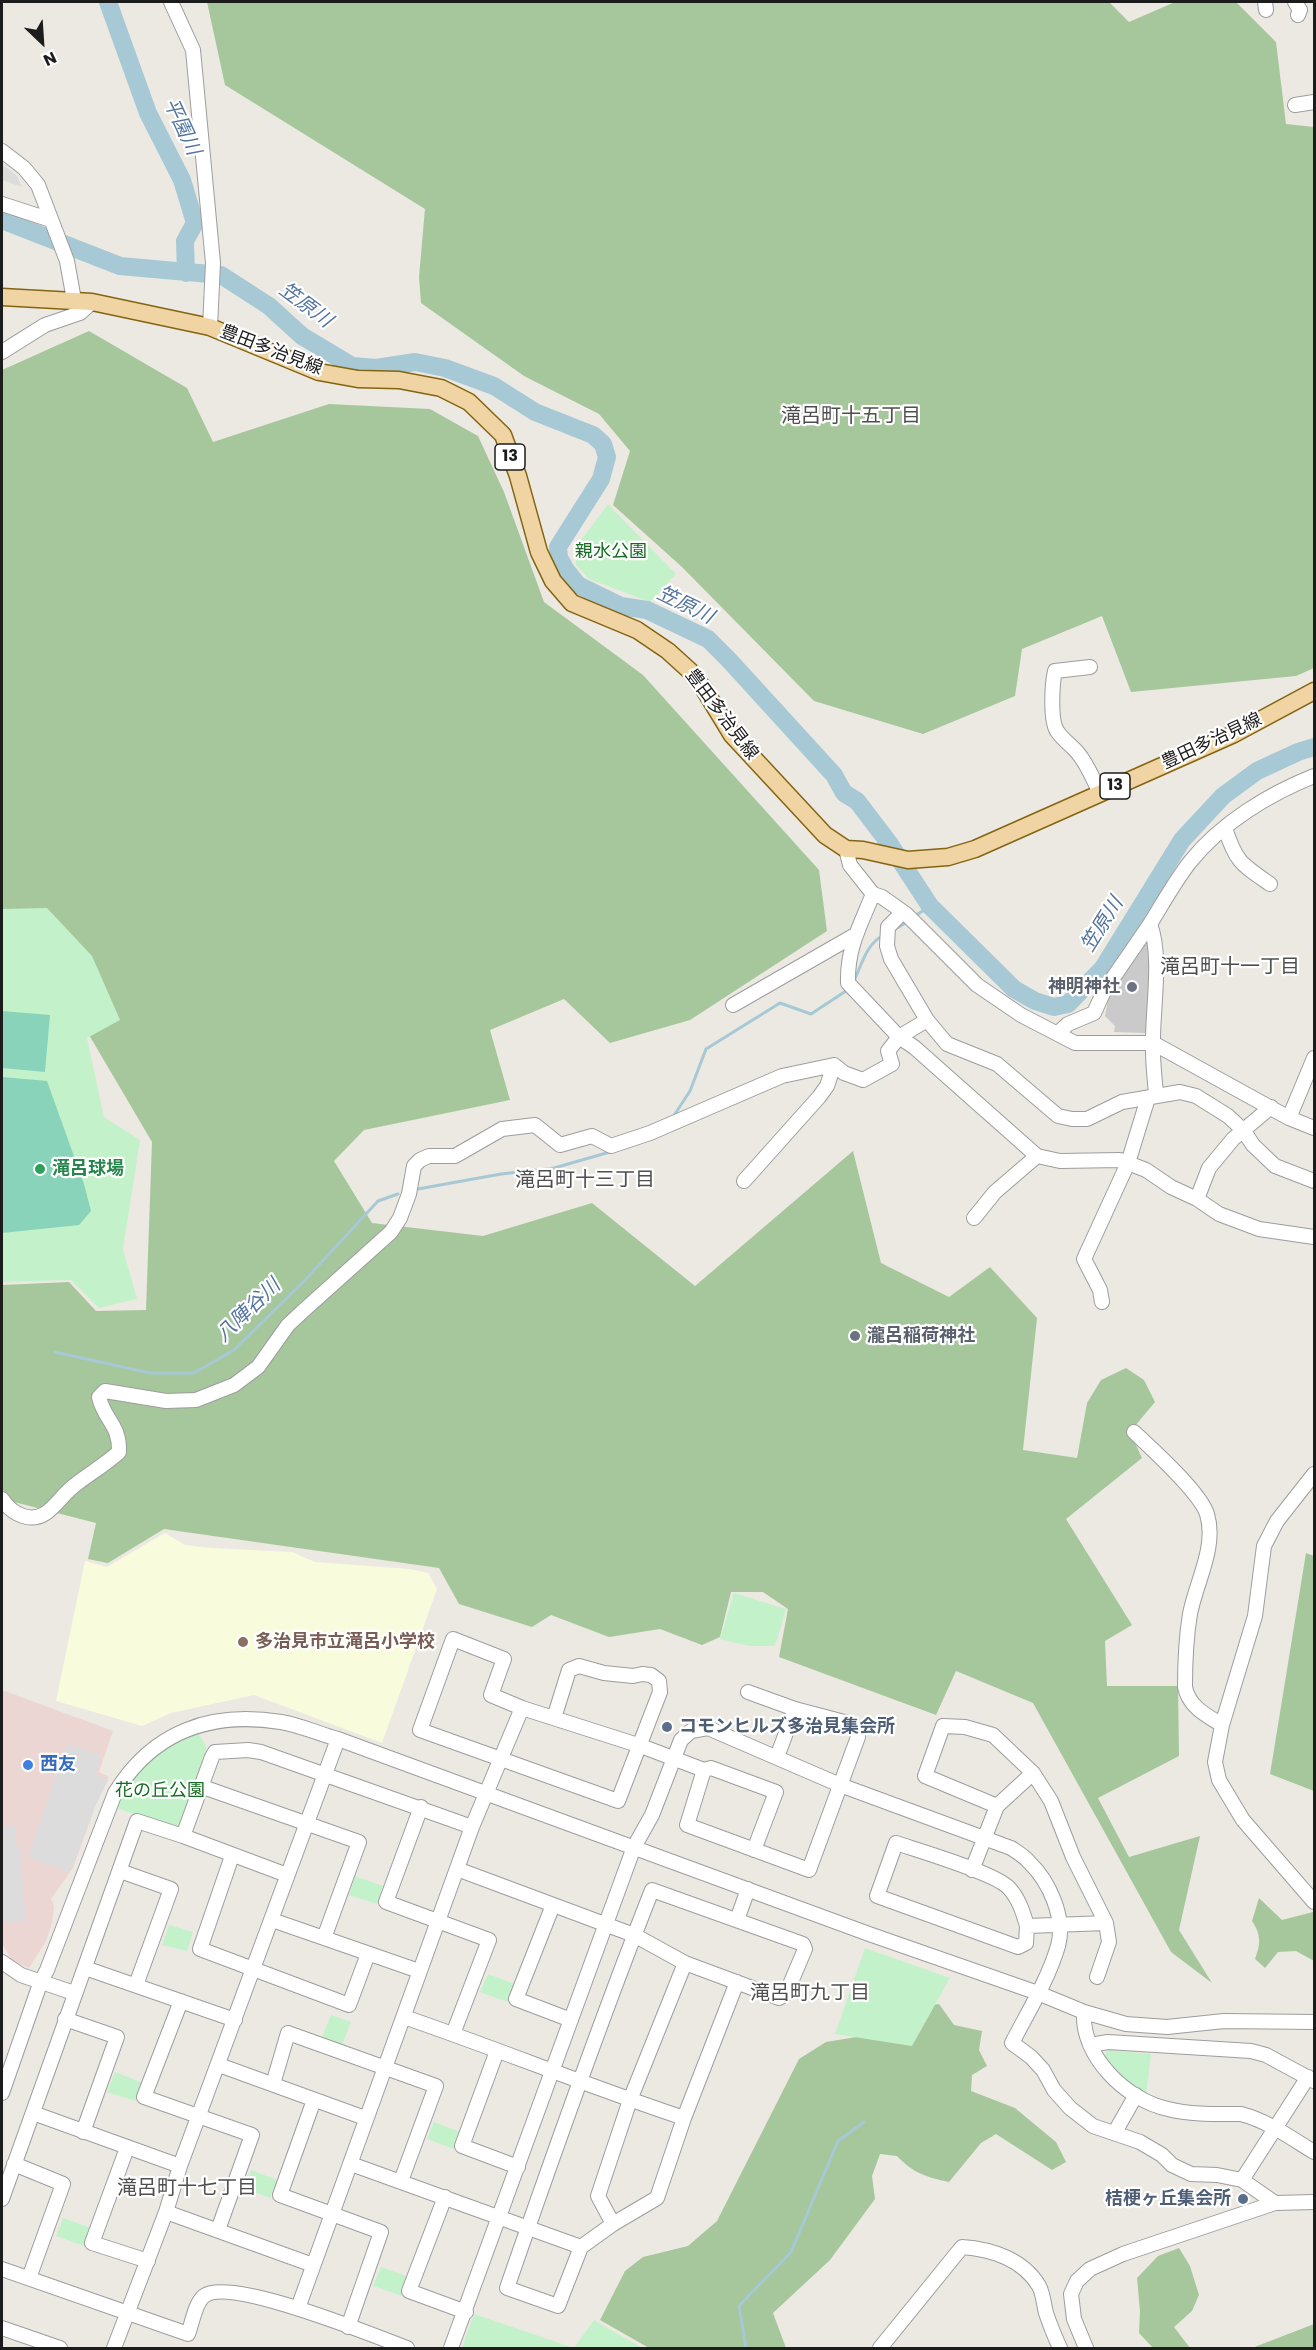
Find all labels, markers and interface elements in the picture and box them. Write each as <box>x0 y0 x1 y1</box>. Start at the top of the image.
north arrow <box>12 12 72 72</box>
text: N <box>40 46 60 72</box>
water label: 平園川 <box>157 95 205 159</box>
water label: 笠原川 <box>274 278 336 334</box>
street label: 豊田多治見線 <box>217 322 325 380</box>
district label: 滝呂町十五丁目 <box>781 405 921 429</box>
road number: 13 <box>495 444 525 470</box>
park label: 親水公園 <box>575 541 647 563</box>
water label: 笠原川 <box>653 582 717 630</box>
street label: 豊田多治見線 <box>680 665 762 765</box>
street label: 豊田多治見線 <box>1158 709 1266 775</box>
road number: 13 <box>1100 773 1130 799</box>
water label: 笠原川 <box>1077 893 1129 957</box>
district label: 滝呂町十一丁目 <box>1160 956 1300 980</box>
place label: 神明神社 <box>1048 976 1120 998</box>
marker: 神明神社 <box>1125 980 1139 994</box>
place label: 滝呂球場 <box>52 1158 124 1180</box>
marker: 滝呂球場 <box>33 1162 47 1176</box>
district label: 滝呂町十三丁目 <box>515 1169 655 1193</box>
water label: 八陣谷川 <box>212 1275 286 1347</box>
place label: 瀧呂稲荷神社 <box>867 1325 975 1347</box>
marker: 瀧呂稲荷神社 <box>848 1329 862 1343</box>
place label: 多治見市立滝呂小学校 <box>255 1631 435 1653</box>
marker: 多治見市立滝呂小学校 <box>236 1635 250 1649</box>
place label: コモンヒルズ多治見集会所 <box>679 1716 895 1738</box>
marker: コモンヒルズ多治見集会所 <box>660 1720 674 1734</box>
place label: 西友 <box>40 1754 76 1776</box>
marker: 西友 <box>21 1758 35 1772</box>
park label: 花の丘公園 <box>115 1780 205 1802</box>
district label: 滝呂町九丁目 <box>750 1982 870 2006</box>
district label: 滝呂町十七丁目 <box>117 2177 257 2201</box>
place label: 桔梗ヶ丘集会所 <box>1105 2188 1231 2210</box>
marker: 桔梗ヶ丘集会所 <box>1236 2192 1250 2206</box>

